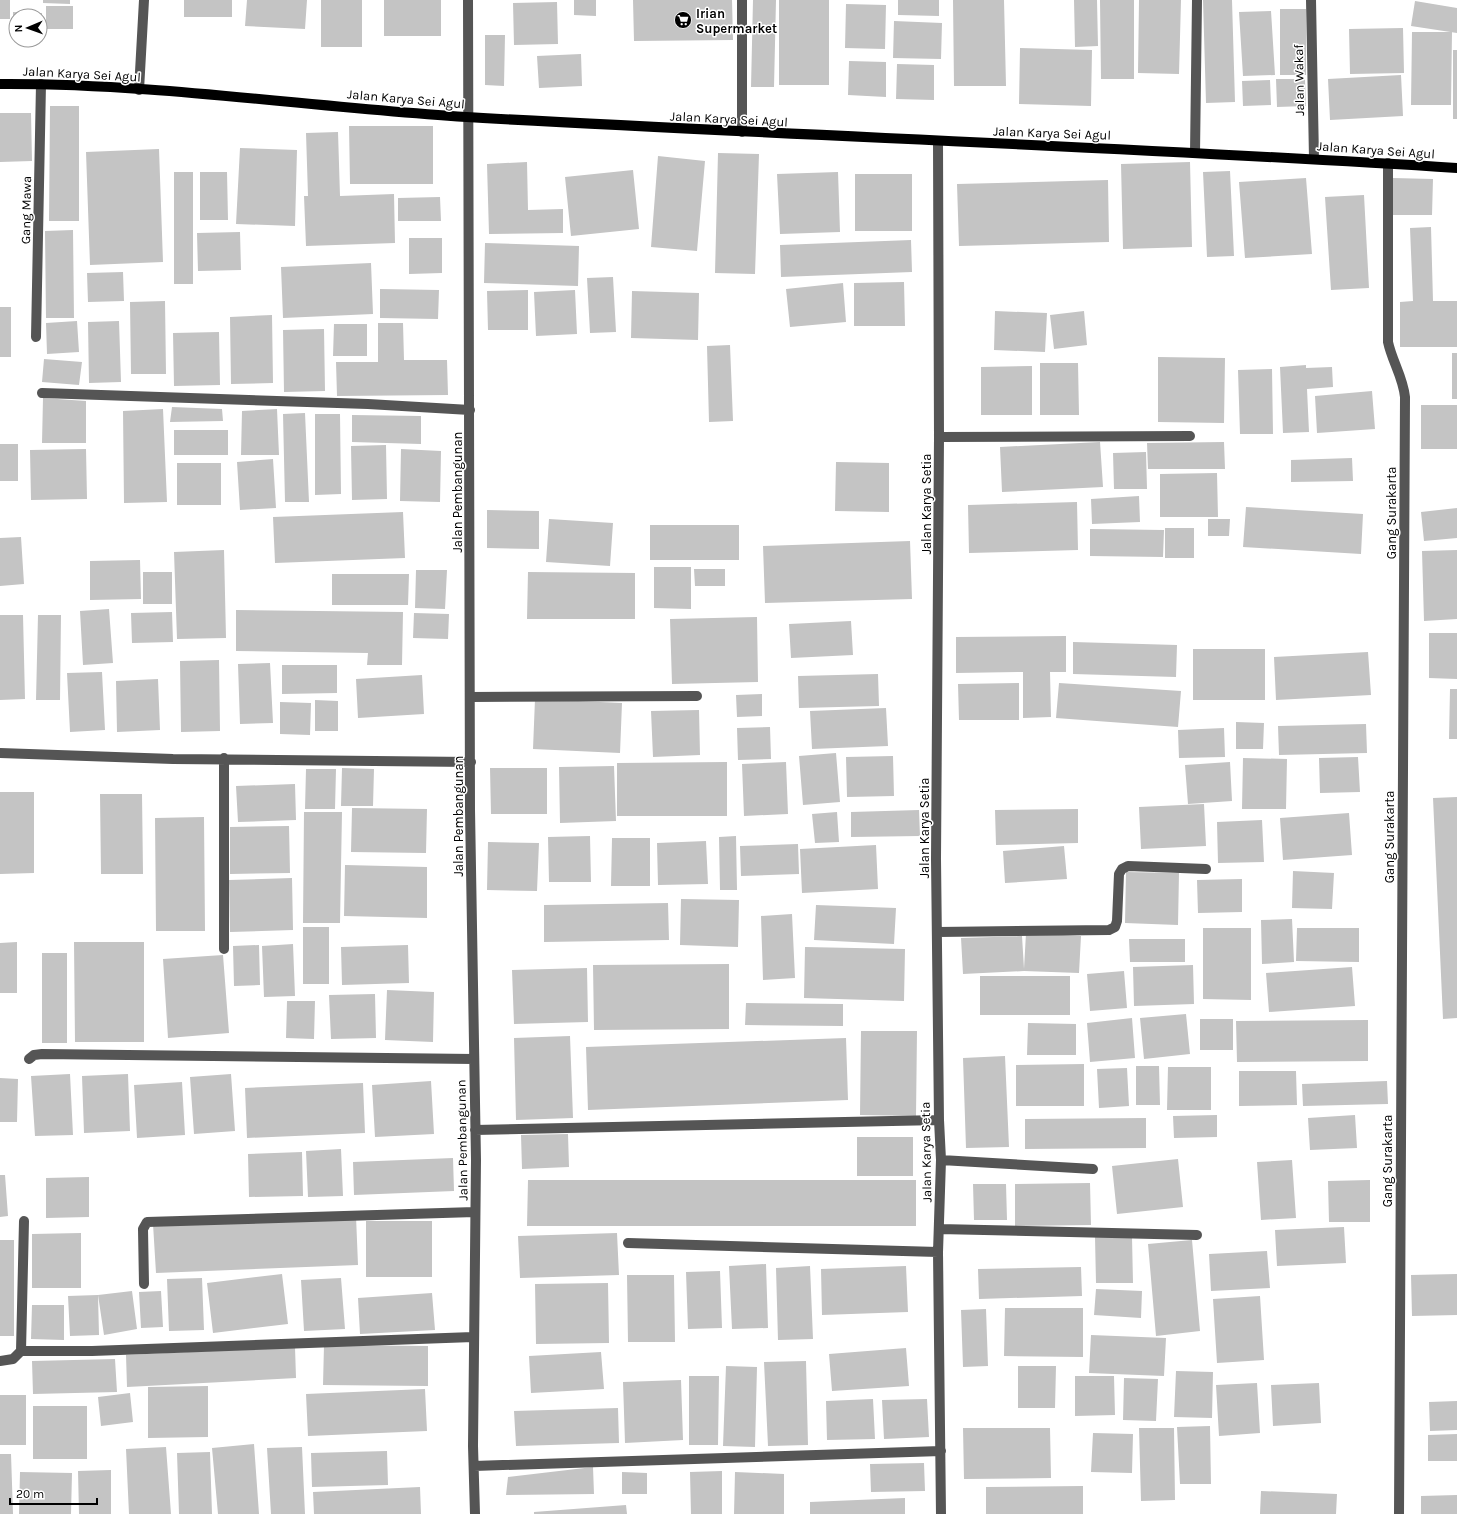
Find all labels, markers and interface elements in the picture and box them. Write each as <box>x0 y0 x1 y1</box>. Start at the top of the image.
place label: Irian Supermarket <box>696 6 777 36</box>
north arrow <box>8 8 48 48</box>
supermarket icon: Irian Supermarket <box>673 10 693 30</box>
text: N <box>12 24 25 33</box>
street label: Jalan Wakaf <box>1291 44 1307 116</box>
street label: Jalan Karya Sei Agul <box>23 63 141 85</box>
street label: Jalan Karya Sei Agul <box>347 86 465 112</box>
street label: Jalan Karya Sei Agul <box>670 108 788 130</box>
street label: Jalan Karya Sei Agul <box>993 123 1111 143</box>
street label: Jalan Karya Sei Agul <box>1317 138 1435 162</box>
street label: Gang Mawa <box>18 176 34 244</box>
street label: Jalan Pembangunan <box>450 432 465 552</box>
street label: Jalan Karya Setia <box>919 454 934 554</box>
street label: Gang Surakarta <box>1384 467 1399 559</box>
street label: Jalan Pembangunan <box>451 756 466 876</box>
street label: Jalan Karya Setia <box>917 778 932 878</box>
street label: Gang Surakarta <box>1382 791 1397 883</box>
street label: Jalan Pembangunan <box>453 1079 471 1201</box>
street label: Jalan Karya Setia <box>918 1102 934 1202</box>
street label: Gang Surakarta <box>1380 1115 1395 1207</box>
scale bar <box>10 1480 97 1506</box>
text: 20 m <box>16 1487 44 1501</box>

